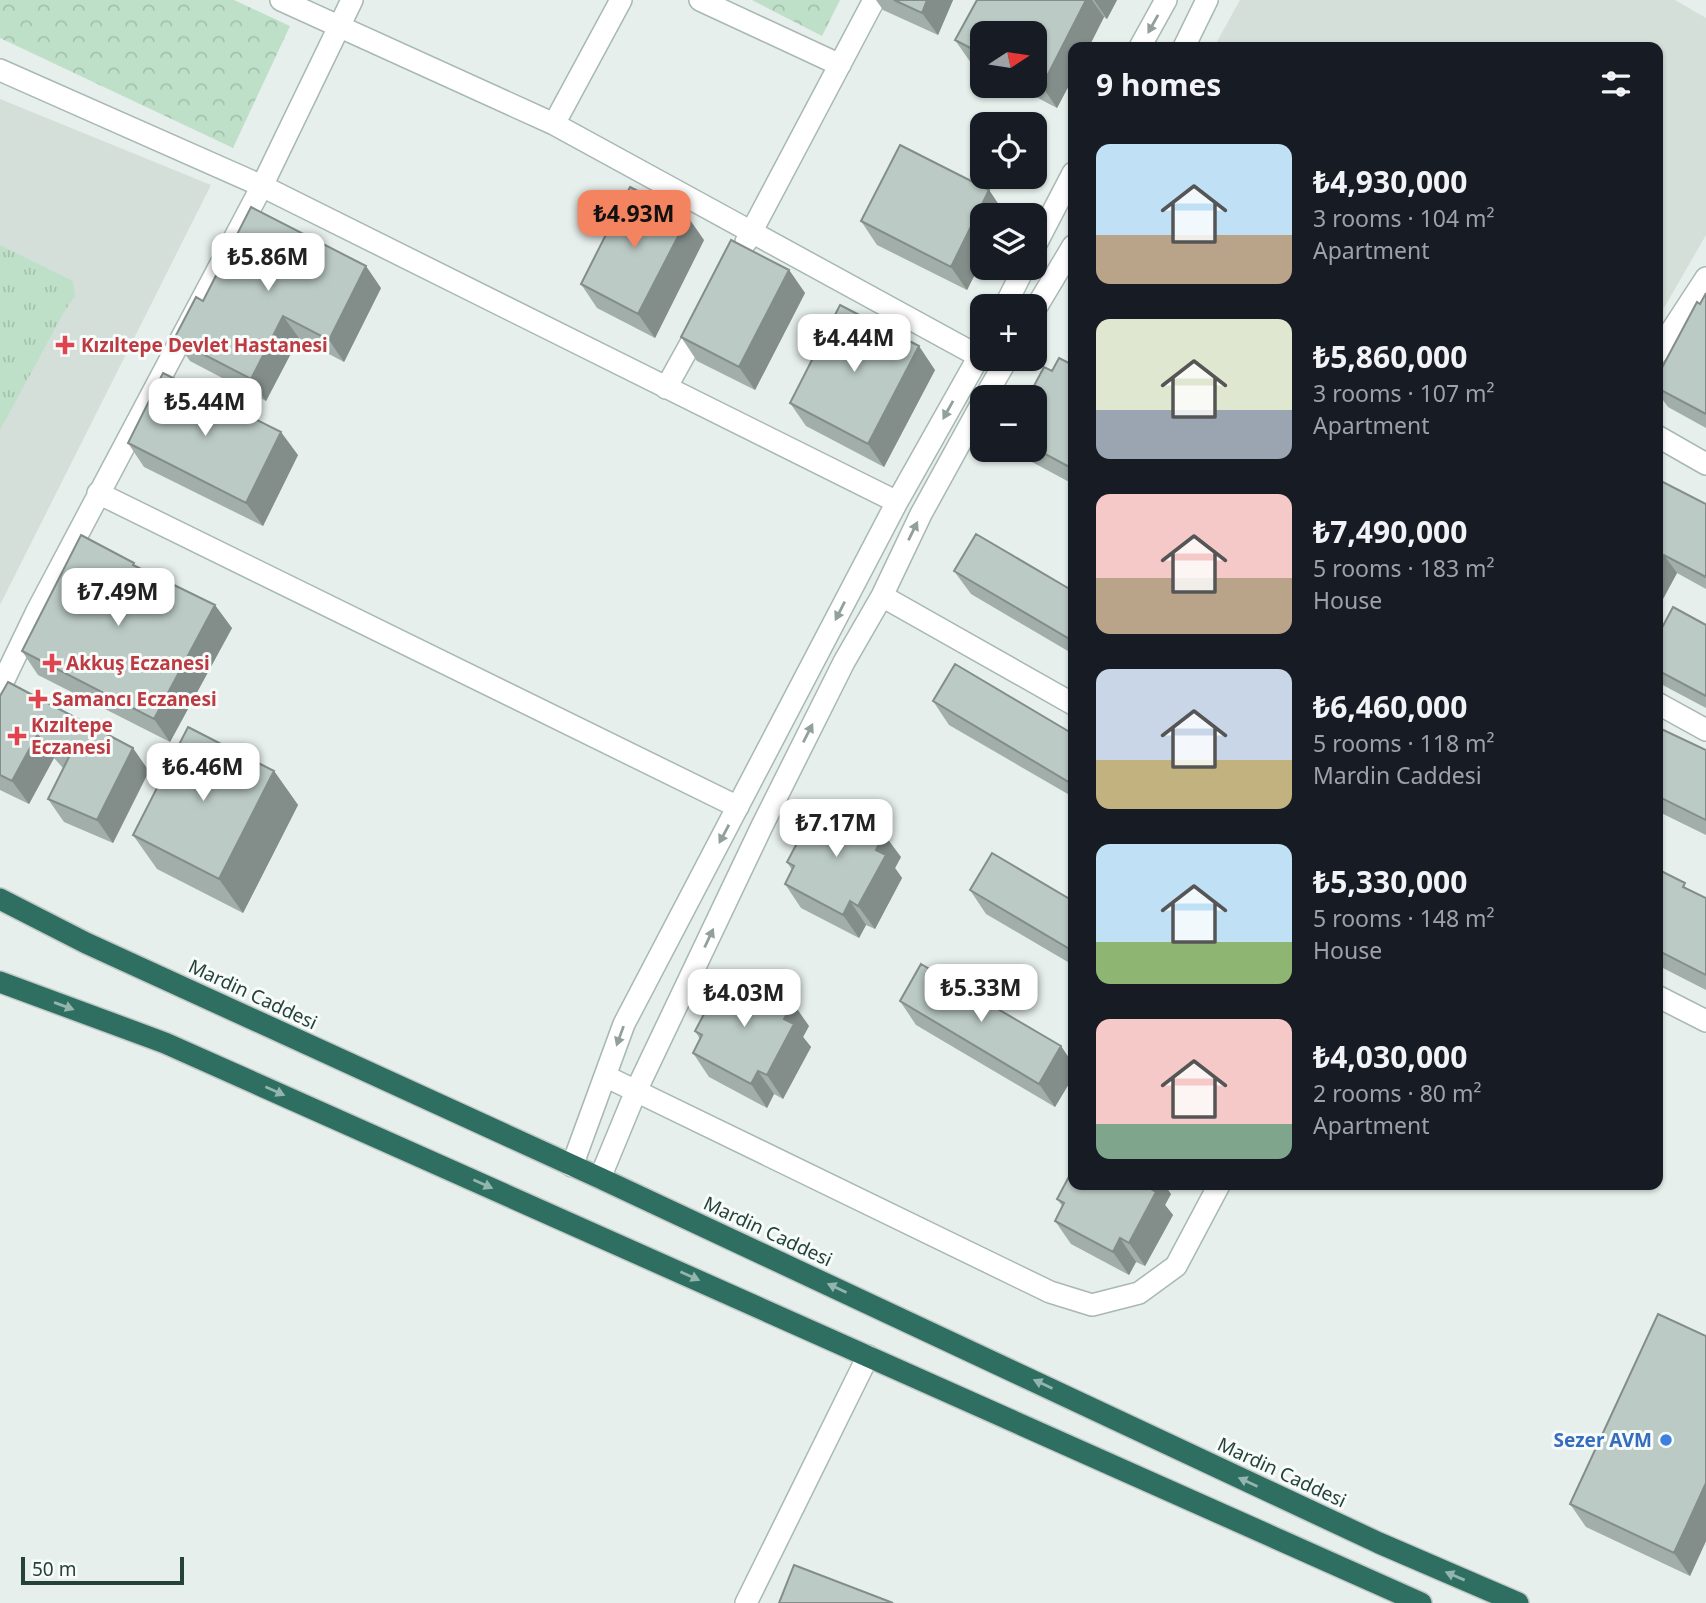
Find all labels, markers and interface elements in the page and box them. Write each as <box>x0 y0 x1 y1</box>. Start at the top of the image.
one-way arrow <box>1147 14 1159 33</box>
north arrow <box>970 21 1046 98</box>
map controls <box>970 21 1047 462</box>
text: 9 homes <box>1096 64 1221 105</box>
icon: filters <box>1597 65 1635 103</box>
button: locate <box>970 112 1047 189</box>
text: ₺4,930,000 <box>1313 161 1467 202</box>
icon: home <box>1152 172 1236 256</box>
pin: ₺4.93M <box>577 190 691 250</box>
text: ₺4.93M <box>594 197 674 229</box>
text: 3 rooms · 104 m² <box>1313 202 1495 234</box>
button: layers <box>970 203 1047 280</box>
pin: ₺5.86M <box>211 233 325 293</box>
text: Apartment <box>1313 234 1430 266</box>
text: ₺5.86M <box>228 240 308 272</box>
button: + <box>970 294 1047 371</box>
pin: ₺4.44M <box>797 314 911 374</box>
text: ₺4.44M <box>814 321 894 353</box>
place label: Kızıltepe Devlet Hastanesi <box>81 332 328 358</box>
marker: Kızıltepe Devlet Hastanesi <box>55 335 75 355</box>
text: ₺5,860,000 <box>1313 336 1467 377</box>
icon: home <box>1152 347 1236 431</box>
text: 3 rooms · 107 m² <box>1313 377 1495 409</box>
pin: ₺5.44M <box>148 378 262 438</box>
text: ₺5.44M <box>165 385 245 417</box>
button: − <box>970 385 1047 462</box>
one-way arrow <box>942 401 954 420</box>
text: Apartment <box>1313 409 1430 441</box>
text: ₺7,490,000 <box>1313 511 1467 552</box>
one-way arrow <box>907 521 919 541</box>
icon: home <box>1152 522 1236 606</box>
text: 5 rooms · 183 m² <box>1313 552 1495 584</box>
pin: ₺7.49M <box>61 568 175 628</box>
text: ₺7.49M <box>78 575 158 607</box>
text: House <box>1313 584 1382 616</box>
one-way arrow <box>835 601 846 621</box>
place label: Akkuş Eczanesi <box>66 650 210 676</box>
marker: Akkuş Eczanesi <box>44 655 60 671</box>
place label: Samancı Eczanesi <box>52 686 217 712</box>
text: ₺6,460,000 <box>1313 686 1467 727</box>
marker: Samancı Eczanesi <box>30 691 46 707</box>
icon: home <box>1152 697 1236 781</box>
place label: Kızıltepe Eczanesi <box>31 712 113 760</box>
one-way arrow <box>803 723 814 743</box>
text: 5 rooms · 118 m² <box>1313 727 1495 759</box>
marker: Kızıltepe Eczanesi <box>9 728 25 744</box>
pin: ₺6.46M <box>146 744 260 803</box>
text: ₺6.46M <box>163 750 243 782</box>
text: Mardin Caddesi <box>1313 759 1482 791</box>
pin: ₺7.17M <box>779 800 893 859</box>
text: ₺7.17M <box>796 806 876 838</box>
one-way arrow <box>718 824 730 844</box>
text: ₺5,330,000 <box>1313 861 1467 902</box>
icon: home <box>1152 872 1236 956</box>
text: 5 rooms · 148 m² <box>1313 902 1495 934</box>
one-way arrow <box>703 927 714 948</box>
text: House <box>1313 934 1382 966</box>
street label: Mardin Caddesi <box>184 953 322 1035</box>
pin: ₺5.33M <box>924 964 1038 1024</box>
pin: ₺4.03M <box>687 970 801 1029</box>
text: ₺5.33M <box>941 971 1021 1003</box>
text: ₺4.03M <box>704 976 784 1008</box>
one-way arrow <box>54 1001 75 1012</box>
one-way arrow <box>614 1026 625 1047</box>
text: ₺4,030,000 <box>1313 1036 1467 1077</box>
icon: home <box>1152 1047 1236 1131</box>
text: 2 rooms · 80 m² <box>1313 1077 1482 1109</box>
one-way arrow <box>265 1085 285 1097</box>
text: Apartment <box>1313 1109 1430 1141</box>
one-way arrow <box>472 1179 493 1190</box>
street label: Mardin Caddesi <box>699 1190 837 1272</box>
one-way arrow <box>680 1271 701 1282</box>
one-way arrow <box>826 1283 847 1294</box>
one-way arrow <box>1033 1379 1053 1390</box>
place label: Sezer AVM <box>1554 1427 1652 1453</box>
street label: Mardin Caddesi <box>1213 1431 1351 1513</box>
marker: Sezer AVM <box>1658 1432 1674 1448</box>
one-way arrow <box>1238 1476 1259 1487</box>
scale bar <box>21 1554 184 1586</box>
text: 50 m <box>32 1556 76 1582</box>
one-way arrow <box>1445 1570 1466 1581</box>

